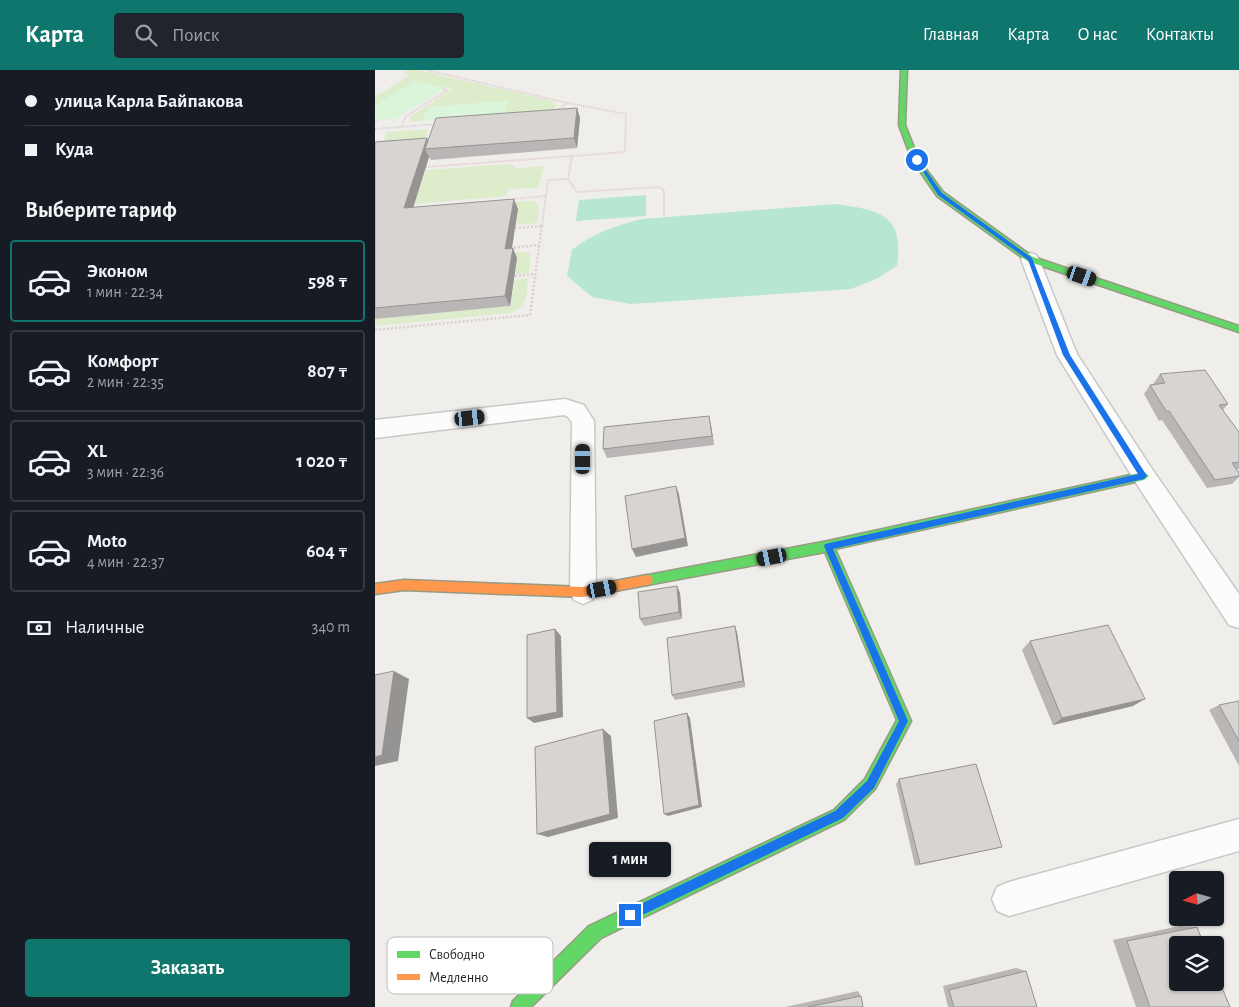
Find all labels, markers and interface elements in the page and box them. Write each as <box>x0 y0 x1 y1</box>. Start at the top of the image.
search box <box>114 13 464 58</box>
icon: search <box>132 21 160 49</box>
text: Карта <box>25 23 84 47</box>
text: Поиск <box>172 26 219 45</box>
text: Главная <box>923 26 979 44</box>
text: Карта <box>1007 26 1049 44</box>
text: О нас <box>1077 26 1118 44</box>
text: Контакты <box>1146 26 1214 44</box>
text: улица Карла Байпакова <box>55 92 243 111</box>
text: Куда <box>55 140 94 159</box>
route start <box>906 149 928 171</box>
text: Выберите тариф <box>25 199 177 221</box>
icon: car <box>27 259 72 304</box>
text: Эконом <box>87 262 148 281</box>
car <box>1065 264 1098 288</box>
text: 598 ₸ <box>308 272 348 291</box>
text: 1 мин · 22:34 <box>87 284 163 300</box>
icon: car <box>27 349 72 394</box>
text: Комфорт <box>87 352 158 371</box>
text: 807 ₸ <box>307 362 348 381</box>
text: 2 мин · 22:35 <box>87 374 164 390</box>
car <box>454 409 485 427</box>
icon: car <box>27 439 72 484</box>
text: XL <box>87 442 107 461</box>
car <box>575 444 590 474</box>
text: 1 020 ₸ <box>296 452 348 471</box>
text: 3 мин · 22:36 <box>87 464 164 480</box>
icon: car <box>27 529 72 574</box>
text: Moto <box>87 532 127 551</box>
text: 604 ₸ <box>306 542 348 561</box>
car <box>755 547 788 567</box>
text: 4 мин · 22:37 <box>87 554 164 570</box>
car <box>585 579 618 599</box>
icon: cash <box>25 614 53 642</box>
text: Наличные <box>65 618 145 637</box>
text: 340 m <box>312 619 350 635</box>
callout: 1 мин <box>589 842 671 878</box>
text: 1 мин <box>612 851 648 867</box>
north arrow <box>1169 871 1224 926</box>
map controls <box>1169 871 1224 991</box>
route end <box>619 904 641 926</box>
button: layers <box>1169 936 1224 991</box>
legend <box>387 937 553 994</box>
button: Заказать <box>25 939 350 997</box>
text: Свободно <box>429 948 485 962</box>
text: Медленно <box>429 971 488 985</box>

